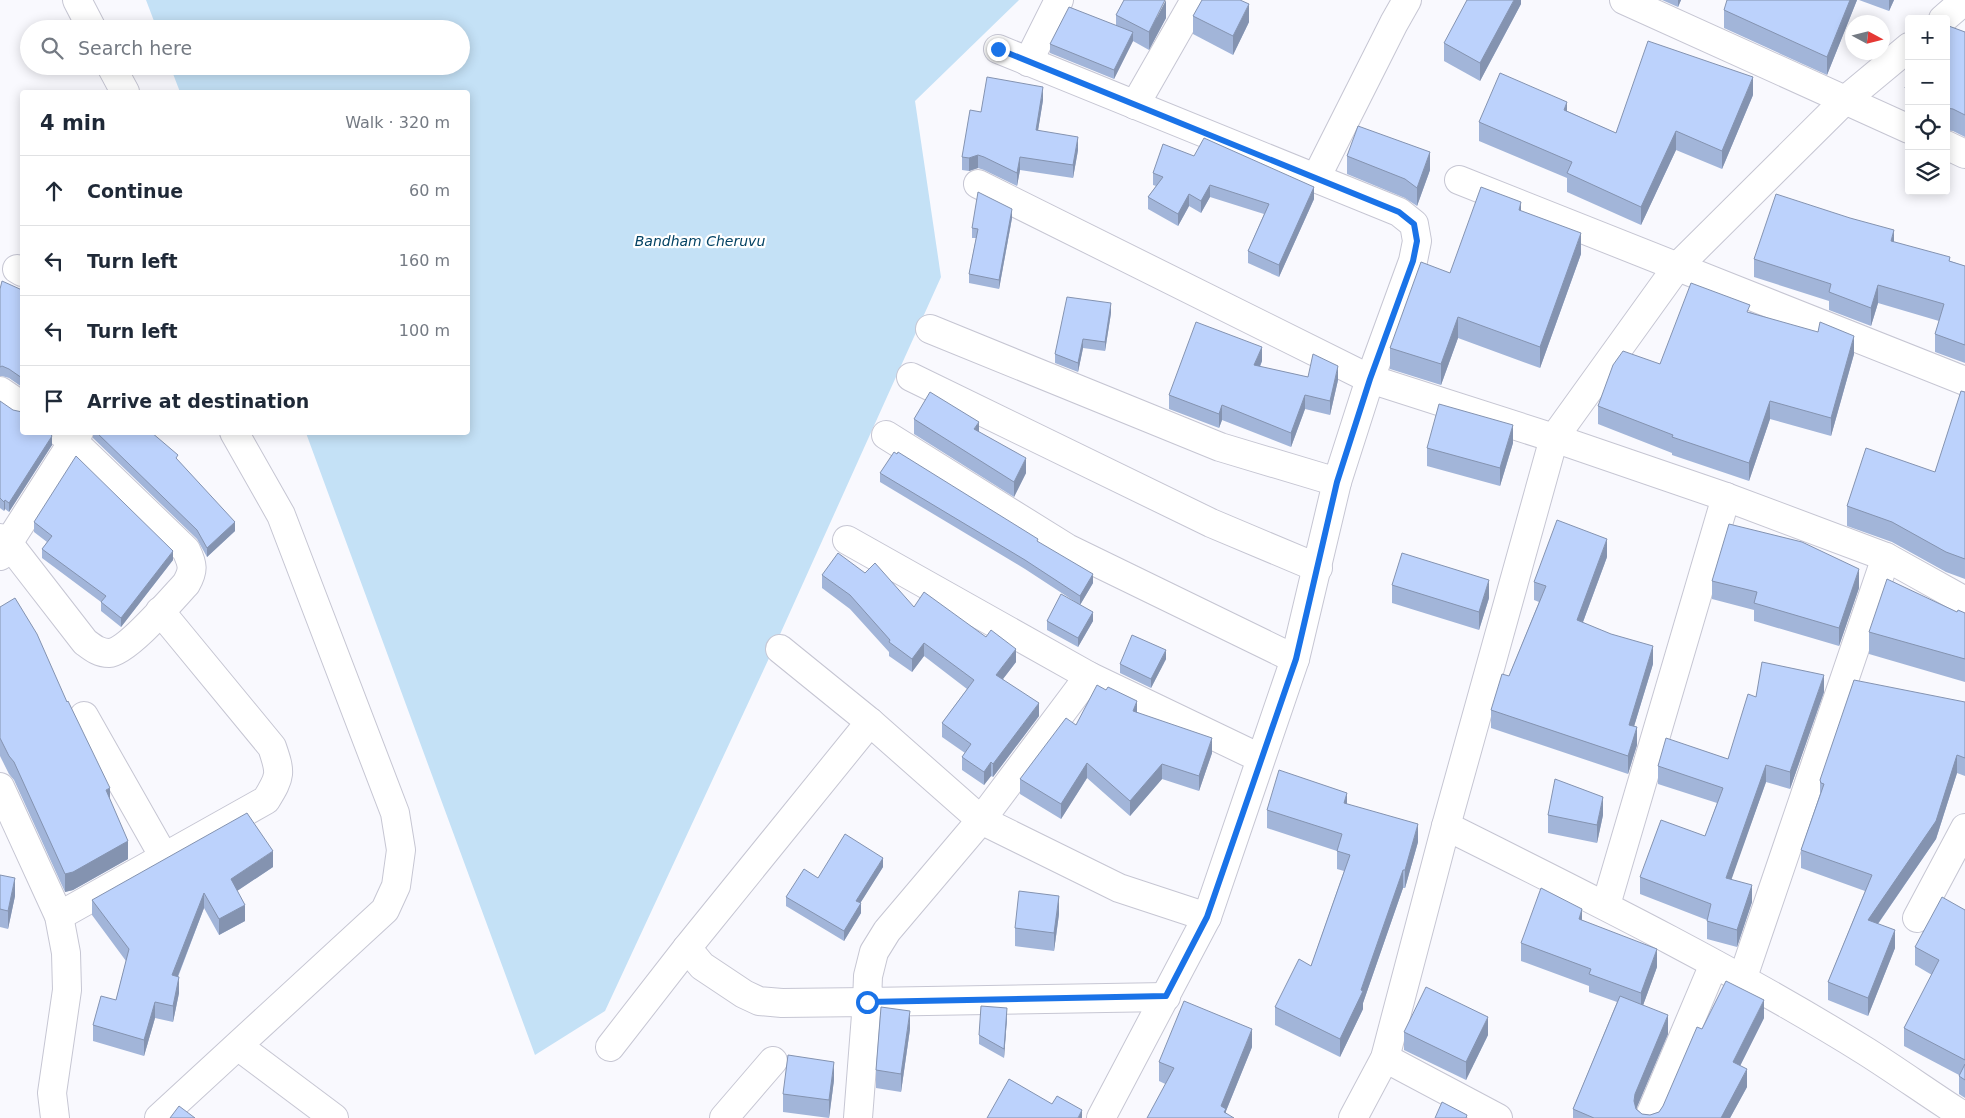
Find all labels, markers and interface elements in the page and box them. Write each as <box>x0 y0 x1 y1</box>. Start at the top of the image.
north arrow <box>1845 15 1890 60</box>
map controls <box>1905 15 1950 195</box>
button: + <box>1905 15 1950 60</box>
search box <box>20 20 470 75</box>
icon: search <box>38 34 66 62</box>
text: Search here <box>78 37 192 59</box>
route end <box>987 38 1010 61</box>
button: − <box>1905 60 1950 105</box>
button: locate <box>1905 105 1950 150</box>
text: 4 min <box>40 111 106 135</box>
text: Walk · 320 m <box>345 113 450 132</box>
button: layers <box>1905 150 1950 195</box>
icon: ahead <box>40 177 68 205</box>
text: Continue <box>87 180 183 202</box>
text: 60 m <box>409 181 450 200</box>
water label: Bandham Cheruvu <box>635 233 765 249</box>
icon: left <box>40 247 68 275</box>
text: Turn left <box>87 250 178 272</box>
text: 160 m <box>399 251 450 270</box>
icon: left <box>40 317 68 345</box>
text: Turn left <box>87 320 178 342</box>
text: 100 m <box>399 321 450 340</box>
icon: arrive <box>40 387 68 415</box>
text: Arrive at destination <box>87 390 309 412</box>
route start <box>856 991 879 1014</box>

